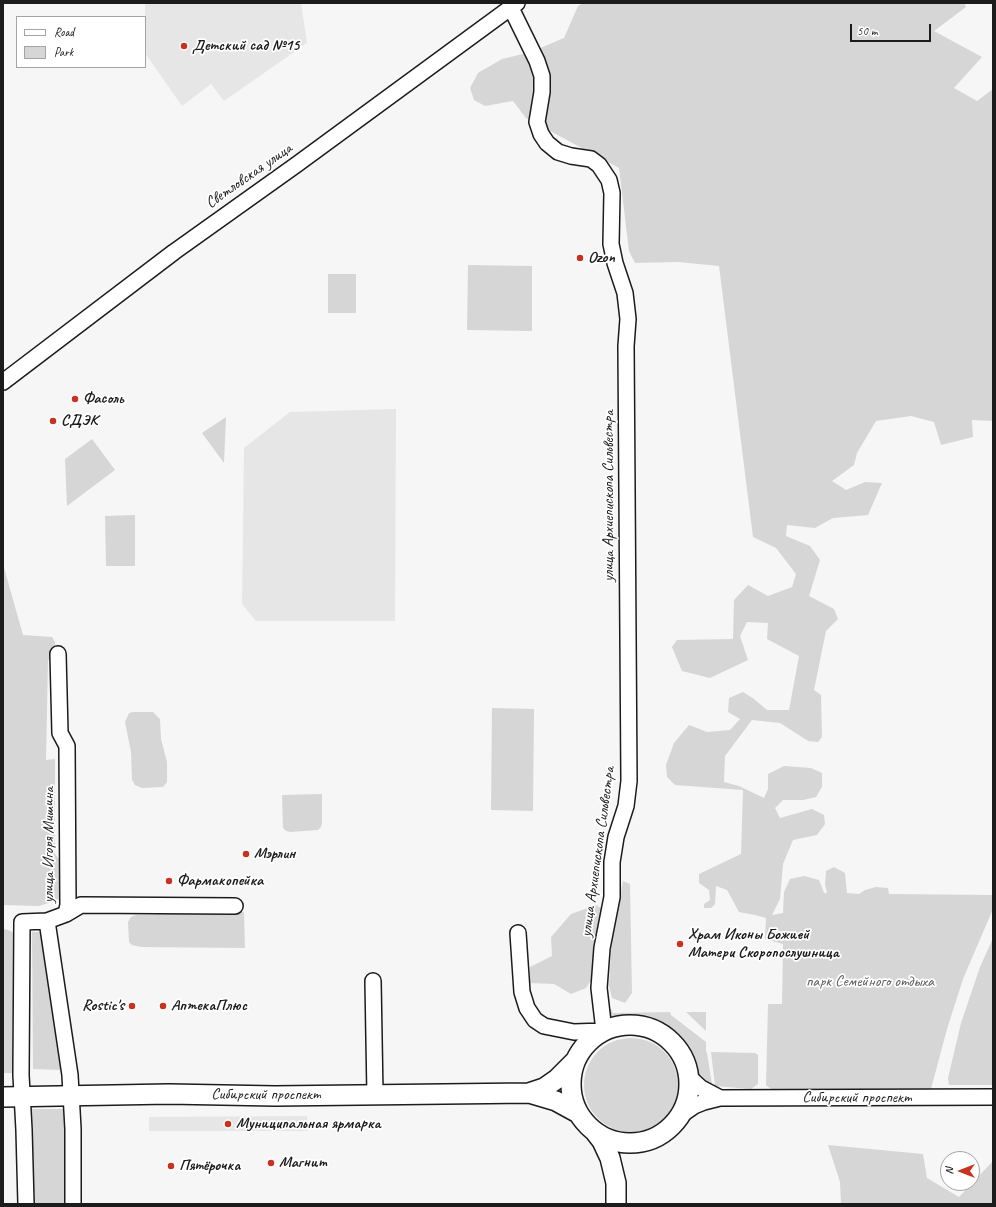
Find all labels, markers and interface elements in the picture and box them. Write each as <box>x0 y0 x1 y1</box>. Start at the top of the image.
legend <box>16 16 146 68</box>
scale bar <box>852 16 933 42</box>
text: 50 m <box>857 23 877 39</box>
text: Road <box>54 24 74 40</box>
place label: Детский сад №15 <box>192 36 299 56</box>
marker: Детский сад №15 <box>179 41 189 51</box>
text: Park <box>54 44 73 60</box>
street label: Светловская улица <box>202 139 296 213</box>
place label: Ozon <box>588 248 615 268</box>
marker: Ozon <box>575 253 585 263</box>
place label: Фасоль <box>83 389 124 409</box>
marker: Фасоль <box>70 394 80 404</box>
street label: улица Архиепископа Сильвестра <box>599 410 619 582</box>
place label: СДЭК <box>61 411 98 431</box>
marker: СДЭК <box>48 416 58 426</box>
street label: улица Архиепископа Сильвестра <box>577 766 619 938</box>
street label: улица Игоря Мишина <box>39 787 59 903</box>
place label: Мэрлин <box>254 844 295 864</box>
marker: Мэрлин <box>241 849 251 859</box>
place label: Фармакопейка <box>177 871 263 891</box>
marker: Фармакопейка <box>164 876 174 886</box>
place label: Храм Иконы Божией Матери Скоропослушница <box>688 925 839 963</box>
marker: Храм Иконы Божией Матери Скоропослушница <box>675 939 685 949</box>
park label: парк Семейного отдыха <box>806 972 934 992</box>
place label: Rostic's <box>82 996 124 1016</box>
place label: АптекаПлюс <box>171 996 247 1016</box>
marker: Rostic's <box>127 1001 137 1011</box>
marker: АптекаПлюс <box>158 1001 168 1011</box>
street label: Сибирский проспект <box>211 1085 321 1105</box>
street label: Сибирский проспект <box>802 1088 912 1108</box>
place label: Муниципальная ярмарка <box>236 1114 380 1134</box>
marker: Муниципальная ярмарка <box>223 1119 233 1129</box>
north arrow <box>940 1151 980 1191</box>
place label: Магнит <box>279 1153 327 1173</box>
place label: Пятёрочка <box>179 1156 240 1176</box>
marker: Магнит <box>266 1158 276 1168</box>
marker: Пятёрочка <box>166 1161 176 1171</box>
text: N <box>942 1168 956 1174</box>

